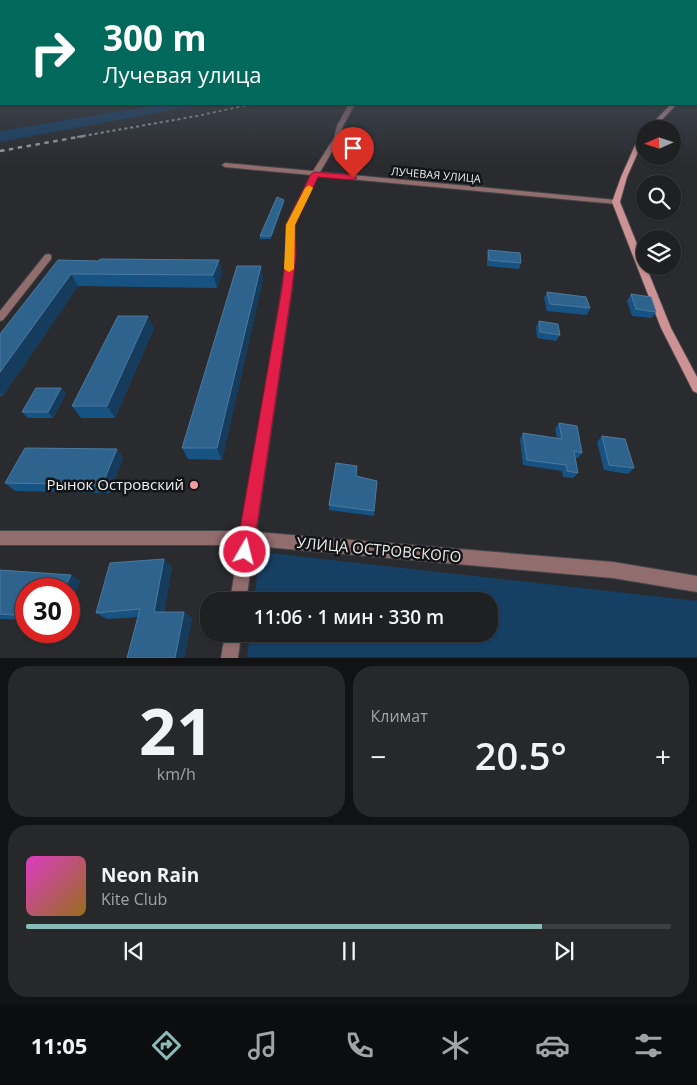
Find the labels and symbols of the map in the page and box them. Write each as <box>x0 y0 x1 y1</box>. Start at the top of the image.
north arrow <box>636 120 681 165</box>
pin <box>332 127 374 178</box>
street label: ЛУЧЕВАЯ УЛИЦА <box>391 163 482 186</box>
place label: Рынок Островский <box>47 474 184 494</box>
marker: Рынок Островский <box>188 479 200 491</box>
position arrow <box>218 525 270 577</box>
street label: УЛИЦА ОСТРОВСКОГО <box>296 532 462 566</box>
speed limit sign: 30 <box>15 578 80 643</box>

